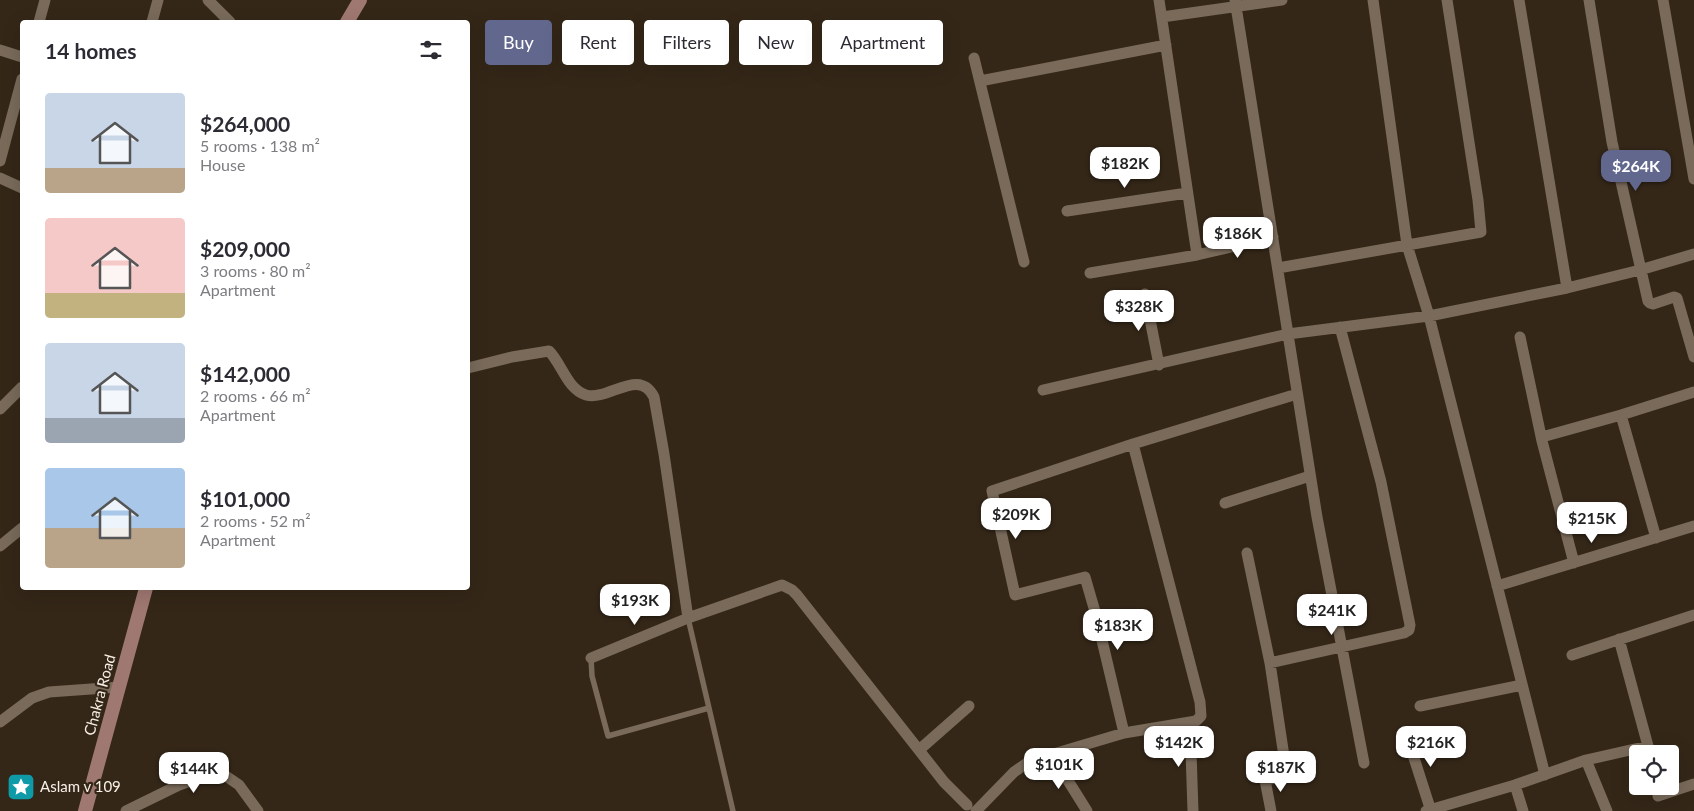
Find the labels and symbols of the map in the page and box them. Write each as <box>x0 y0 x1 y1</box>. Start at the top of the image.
pin: $182K <box>1090 146 1160 189</box>
pin: $264K <box>1601 150 1671 192</box>
pin: $186K <box>1203 216 1273 259</box>
pin: $328K <box>1104 290 1174 332</box>
pin: $209K <box>981 498 1051 540</box>
pin: $215K <box>1557 502 1627 544</box>
pin: $193K <box>600 584 670 626</box>
pin: $241K <box>1297 594 1367 636</box>
pin: $183K <box>1083 608 1153 651</box>
street label: Chakra Road <box>80 652 119 737</box>
pin: $142K <box>1144 726 1214 768</box>
pin: $216K <box>1396 726 1466 768</box>
pin: $101K <box>1024 748 1094 790</box>
pin: $187K <box>1246 750 1316 793</box>
pin: $144K <box>159 752 229 794</box>
place icon: Aslam v 109 <box>6 772 36 802</box>
place label: Aslam v 109 <box>40 777 121 795</box>

